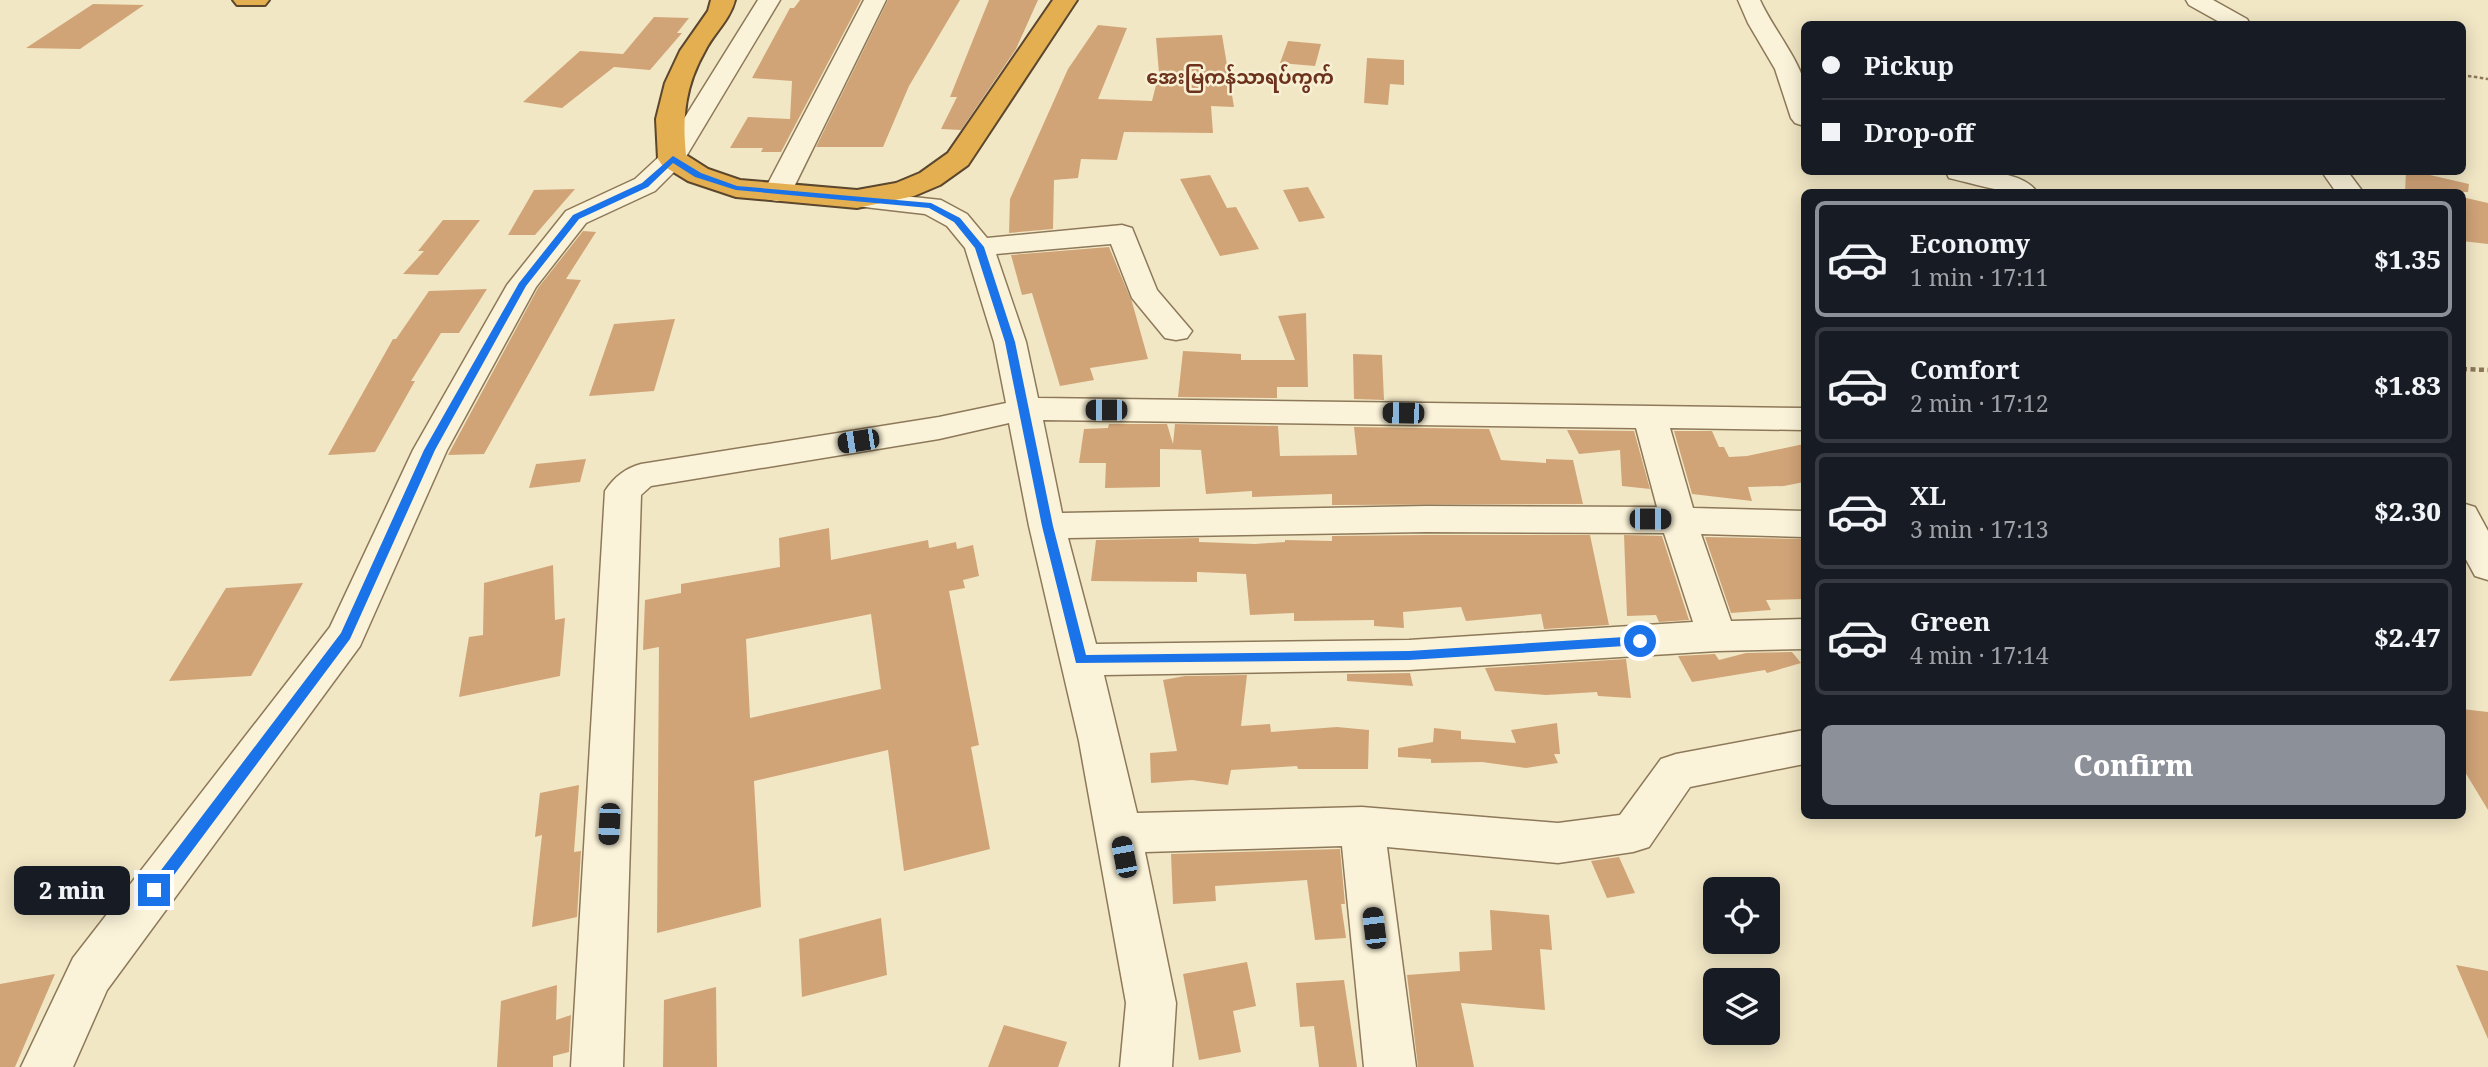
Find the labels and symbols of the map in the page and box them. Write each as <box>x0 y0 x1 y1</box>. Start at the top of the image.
district label: အေးမြကန်သာရပ်ကွက် <box>1146 64 1334 93</box>
car <box>1086 400 1128 421</box>
car <box>1382 402 1425 424</box>
car <box>836 427 881 455</box>
car <box>1630 509 1672 530</box>
route start <box>1624 625 1656 657</box>
car <box>598 802 621 846</box>
car <box>1110 834 1139 880</box>
callout: 2 min <box>14 866 130 914</box>
route end <box>138 874 170 906</box>
car <box>1362 906 1387 950</box>

